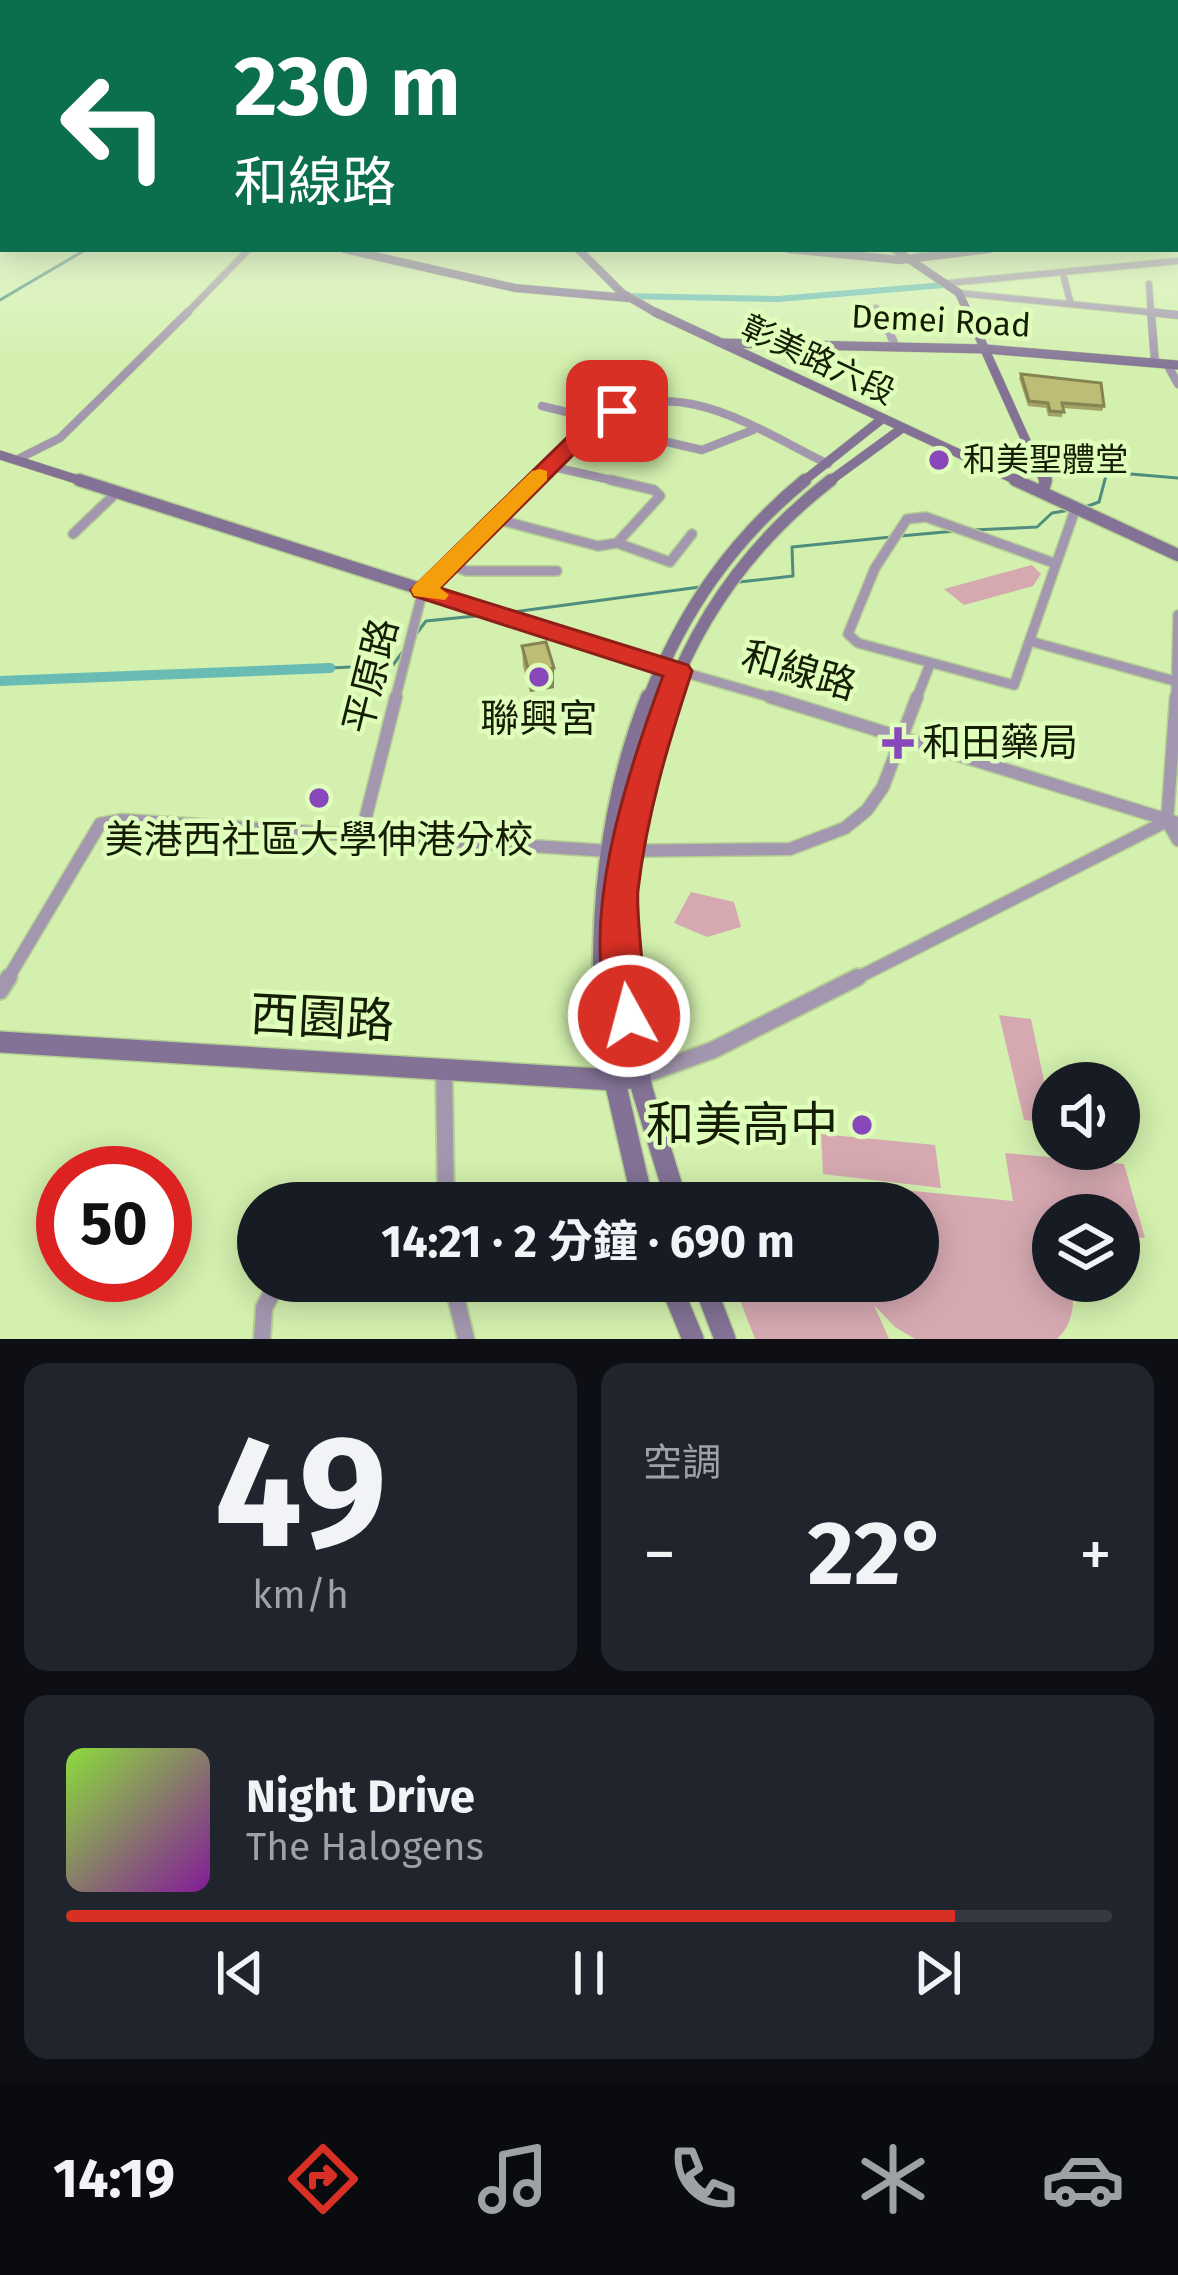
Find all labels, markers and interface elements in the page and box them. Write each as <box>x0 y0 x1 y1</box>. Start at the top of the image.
text: 230 m <box>234 36 461 137</box>
icon: left <box>36 48 192 204</box>
text: 和線路 <box>234 151 396 215</box>
street label: Demei Road <box>850 296 1032 346</box>
street label: 彰美路六段 <box>735 307 901 413</box>
pin <box>566 360 668 462</box>
icon: arrive <box>584 378 650 444</box>
place label: 和美聖體堂 <box>963 440 1128 480</box>
marker: 和美聖體堂 <box>926 447 952 473</box>
street label: 平原路 <box>335 614 407 738</box>
street label: 和線路 <box>736 633 862 709</box>
marker: 聯興宮 <box>526 664 552 690</box>
place label: 聯興宮 <box>480 696 598 742</box>
place label: 和田藥局 <box>922 720 1078 766</box>
marker: 和田藥局 <box>885 730 911 756</box>
marker: 美港西社區大學伸港分校 <box>306 785 332 811</box>
place label: 美港西社區大學伸港分校 <box>104 817 534 863</box>
position arrow <box>566 953 692 1079</box>
street label: 西園路 <box>249 985 395 1051</box>
map controls <box>1032 1062 1140 1302</box>
button: sound <box>1032 1062 1140 1170</box>
place label: 和美高中 <box>646 1096 838 1154</box>
marker: 和美高中 <box>849 1112 875 1138</box>
speed limit sign: 50 <box>36 1146 192 1302</box>
button: layers <box>1032 1194 1140 1302</box>
text: 14:21 · 2 分鐘 · 690 m <box>381 1215 795 1269</box>
text: 49 <box>214 1400 387 1587</box>
text: 空調 <box>643 1440 721 1486</box>
text: 22° <box>808 1500 948 1608</box>
text: − <box>643 1515 676 1594</box>
text: + <box>1079 1515 1112 1594</box>
text: km/h <box>252 1572 349 1618</box>
text: Night Drive <box>246 1770 475 1824</box>
text: The Halogens <box>246 1824 484 1870</box>
icon: previous <box>207 1940 273 2006</box>
icon: pause <box>556 1940 622 2006</box>
icon: next <box>905 1940 971 2006</box>
icon: directions <box>281 2137 365 2221</box>
icon: music <box>471 2137 555 2221</box>
icon: phone <box>661 2137 745 2221</box>
icon: climate <box>851 2137 935 2221</box>
icon: car <box>1041 2137 1125 2221</box>
text: 14:19 <box>53 2147 175 2211</box>

